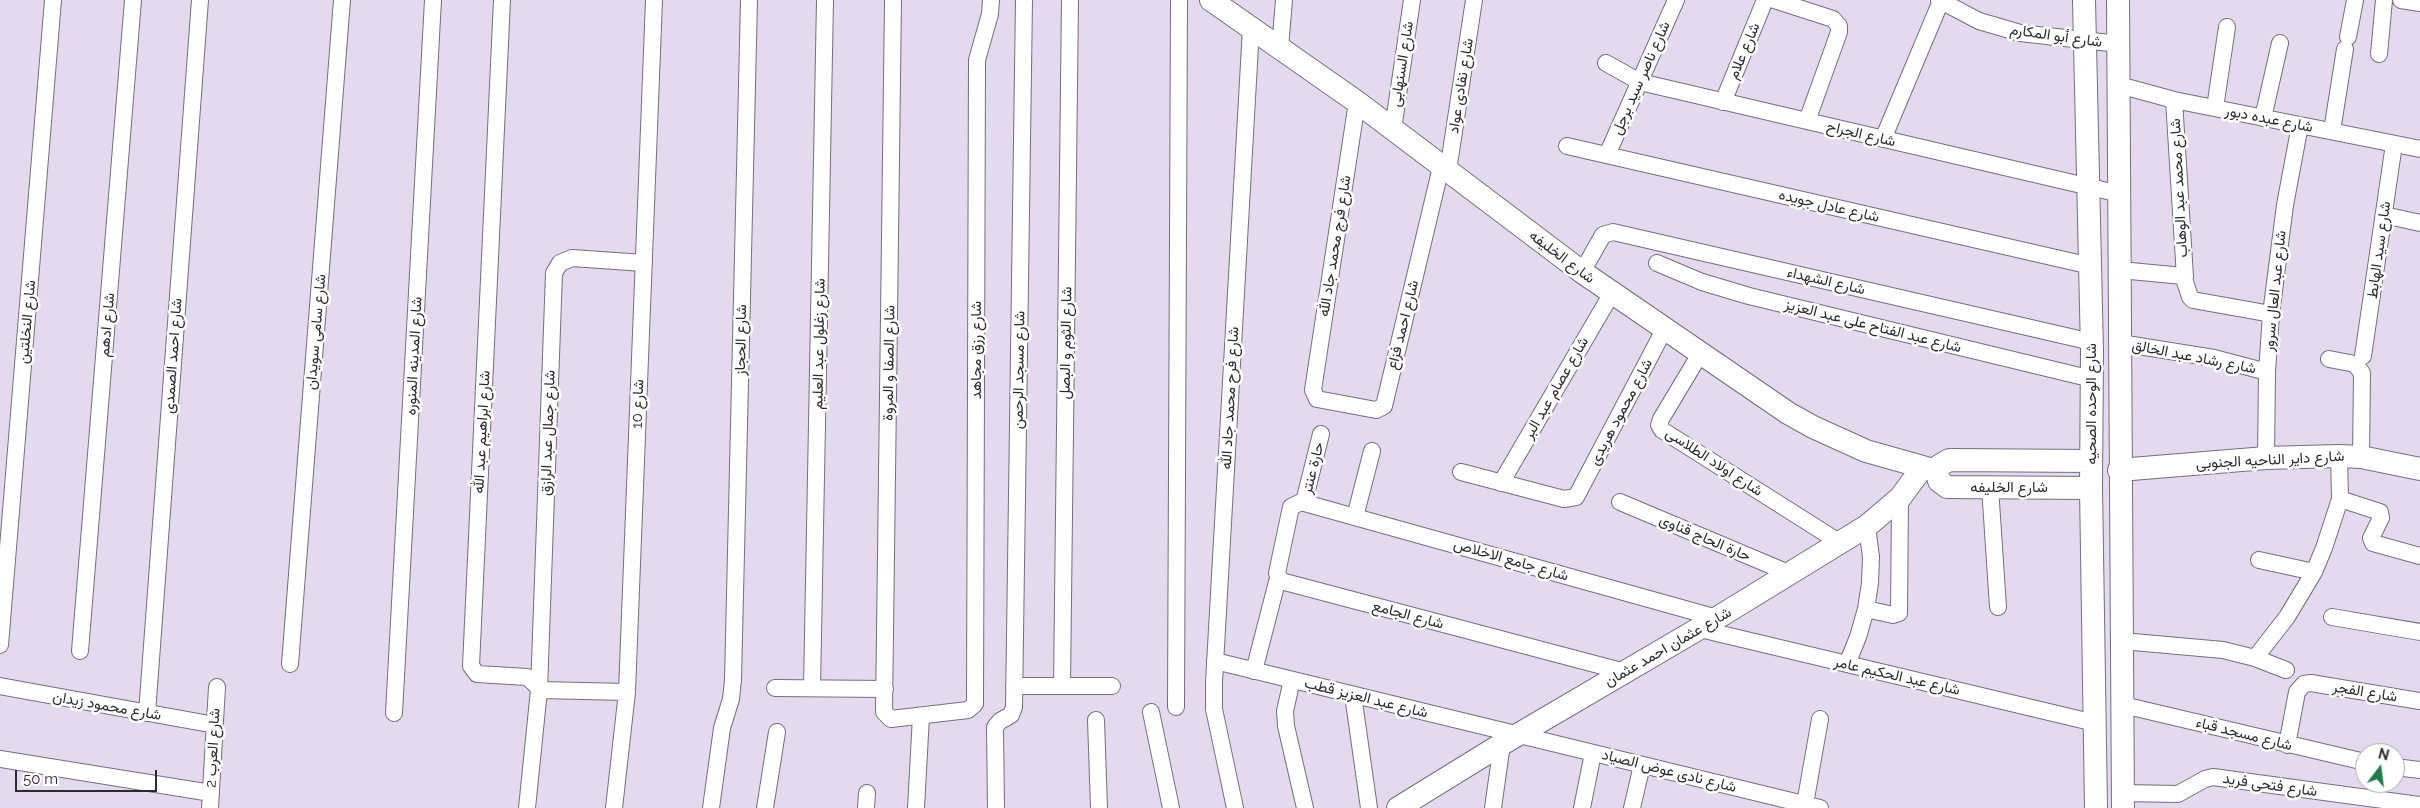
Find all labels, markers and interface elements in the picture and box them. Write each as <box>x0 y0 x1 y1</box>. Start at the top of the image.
street label: شارع ناصر سيد برجل <box>1608 18 1674 138</box>
street label: شارع السنهابى <box>1386 20 1418 108</box>
street label: شارع علام <box>1724 20 1764 82</box>
street label: شارع أبو المكارم <box>2009 21 2103 51</box>
street label: شارع نفادى عواد <box>1445 37 1477 135</box>
street label: شارع عبده دبور <box>2223 102 2315 136</box>
street label: شارع الجراح <box>1825 117 1897 151</box>
street label: شارع محمد عبد الوهاب <box>2166 118 2192 258</box>
street label: شارع فرج محمد جاد الله <box>1315 174 1355 318</box>
street label: شارع عادل جويده <box>1777 186 1881 226</box>
street label: شارع سيد الهابط <box>2363 200 2395 300</box>
street label: شارع الخليفه <box>1526 227 1598 287</box>
street label: شارع عبد العال سرور <box>2260 230 2290 352</box>
street label: شارع الشهداء <box>1785 263 1867 299</box>
street label: شارع سامى سويدان <box>302 273 330 391</box>
street label: شارع زغلول عبد العليم <box>809 278 829 410</box>
street label: شارع احمد فزاع <box>1383 278 1423 372</box>
street label: شارع النخلتين <box>14 279 40 365</box>
street label: شارع الثوم و البصل <box>1056 286 1076 400</box>
street label: شارع ادهم <box>95 292 119 358</box>
street label: شارع عبد الفتاح على عبد العزيز <box>1783 295 1963 357</box>
street label: شارع المدينه المنوره <box>402 296 426 416</box>
street label: شارع احمد الصمدى <box>160 298 186 414</box>
street label: شارع رزق مجاهد <box>967 301 985 399</box>
street label: شارع الحجاز <box>731 304 751 376</box>
street label: شارع الصفا و المروة <box>879 305 899 421</box>
street label: شارع مسجد الرحمن <box>1009 311 1029 429</box>
street label: شارع فرح محمد جاد الله <box>1217 326 1243 470</box>
street label: شارع عصام عبد البر <box>1519 334 1593 442</box>
street label: شارع رشاد عبد الخالق <box>2130 336 2258 378</box>
street label: شارع الوحده الصحيه <box>2082 343 2100 465</box>
street label: شارع محمود هريدى <box>1585 356 1657 468</box>
street label: شارع ابراهيم عبد الله <box>470 370 494 494</box>
street label: شارع جمال عبد الرازق <box>537 370 559 496</box>
street label: شارع 10 <box>628 379 648 429</box>
street label: شارع اولاد الطلاسى <box>1662 424 1766 500</box>
street label: حارة عنتر <box>1298 440 1328 496</box>
street label: شارع داير الناحيه الجنوبى <box>2195 447 2345 473</box>
street label: شارع الخليفه <box>1970 478 2048 496</box>
street label: حارة الحاج قناوى <box>1657 511 1753 565</box>
street label: شارع جامع الاخلاص <box>1452 535 1570 585</box>
street label: شارع الجامع <box>1370 597 1446 633</box>
street label: شارع عثمان احمد عثمان <box>1601 603 1735 691</box>
street label: شارع عبد الحكيم عامر <box>1832 653 1962 699</box>
street label: شارع عبد العزيز قطب <box>1302 674 1430 722</box>
street label: شارع الفجر <box>2331 678 2399 706</box>
street label: شارع محمود زيدان <box>51 688 163 724</box>
street label: شارع العرب 2 <box>202 708 224 788</box>
street label: شارع مسجد قباء <box>2194 713 2294 755</box>
north arrow <box>2355 743 2405 793</box>
text: N <box>2376 745 2391 764</box>
street label: شارع نادى عوض الصياد <box>1600 746 1738 796</box>
scale bar <box>18 760 160 792</box>
street label: شارع فتحى فريد <box>2222 769 2318 801</box>
text: 50 m <box>23 770 58 788</box>

